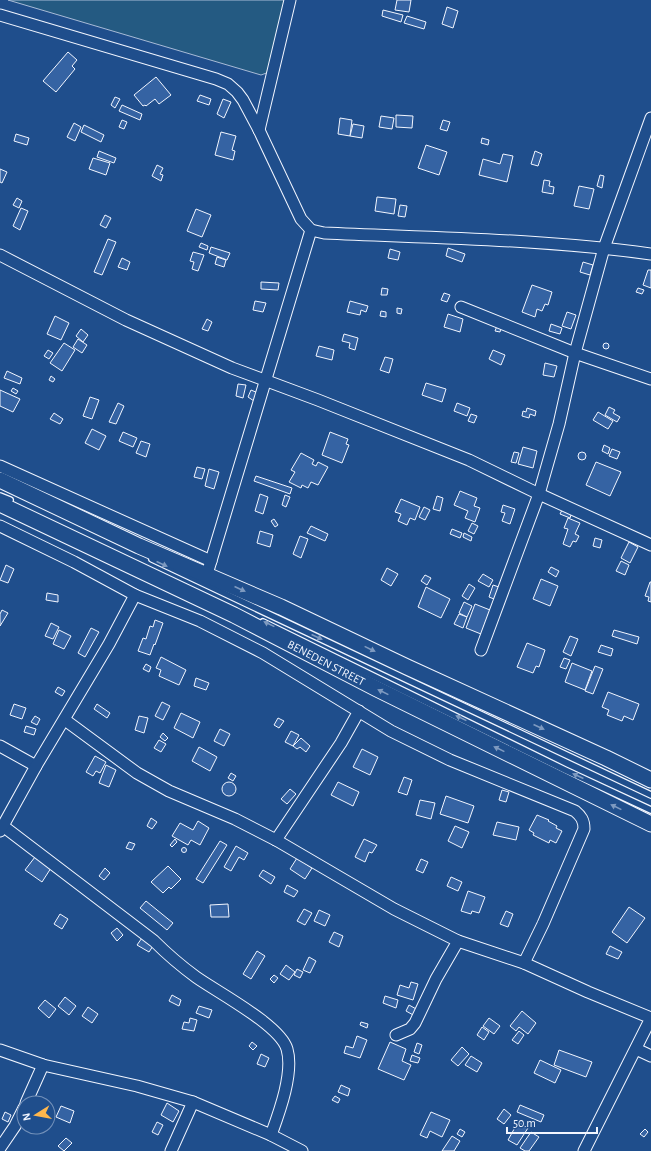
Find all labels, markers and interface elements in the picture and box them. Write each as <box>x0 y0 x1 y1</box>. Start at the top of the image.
one-way arrow <box>156 561 167 567</box>
one-way arrow <box>234 586 246 592</box>
one-way arrow <box>263 621 274 628</box>
one-way arrow <box>312 634 323 640</box>
street label: BENEDEN STREET <box>286 638 367 688</box>
one-way arrow <box>365 646 376 652</box>
one-way arrow <box>377 689 388 695</box>
one-way arrow <box>455 715 467 721</box>
one-way arrow <box>533 724 545 731</box>
one-way arrow <box>494 746 505 752</box>
one-way arrow <box>572 773 583 779</box>
one-way arrow <box>610 803 622 810</box>
north arrow <box>16 1095 56 1135</box>
scale bar <box>507 1109 597 1135</box>
text: N <box>21 1112 33 1122</box>
text: 50 m <box>513 1117 536 1129</box>

